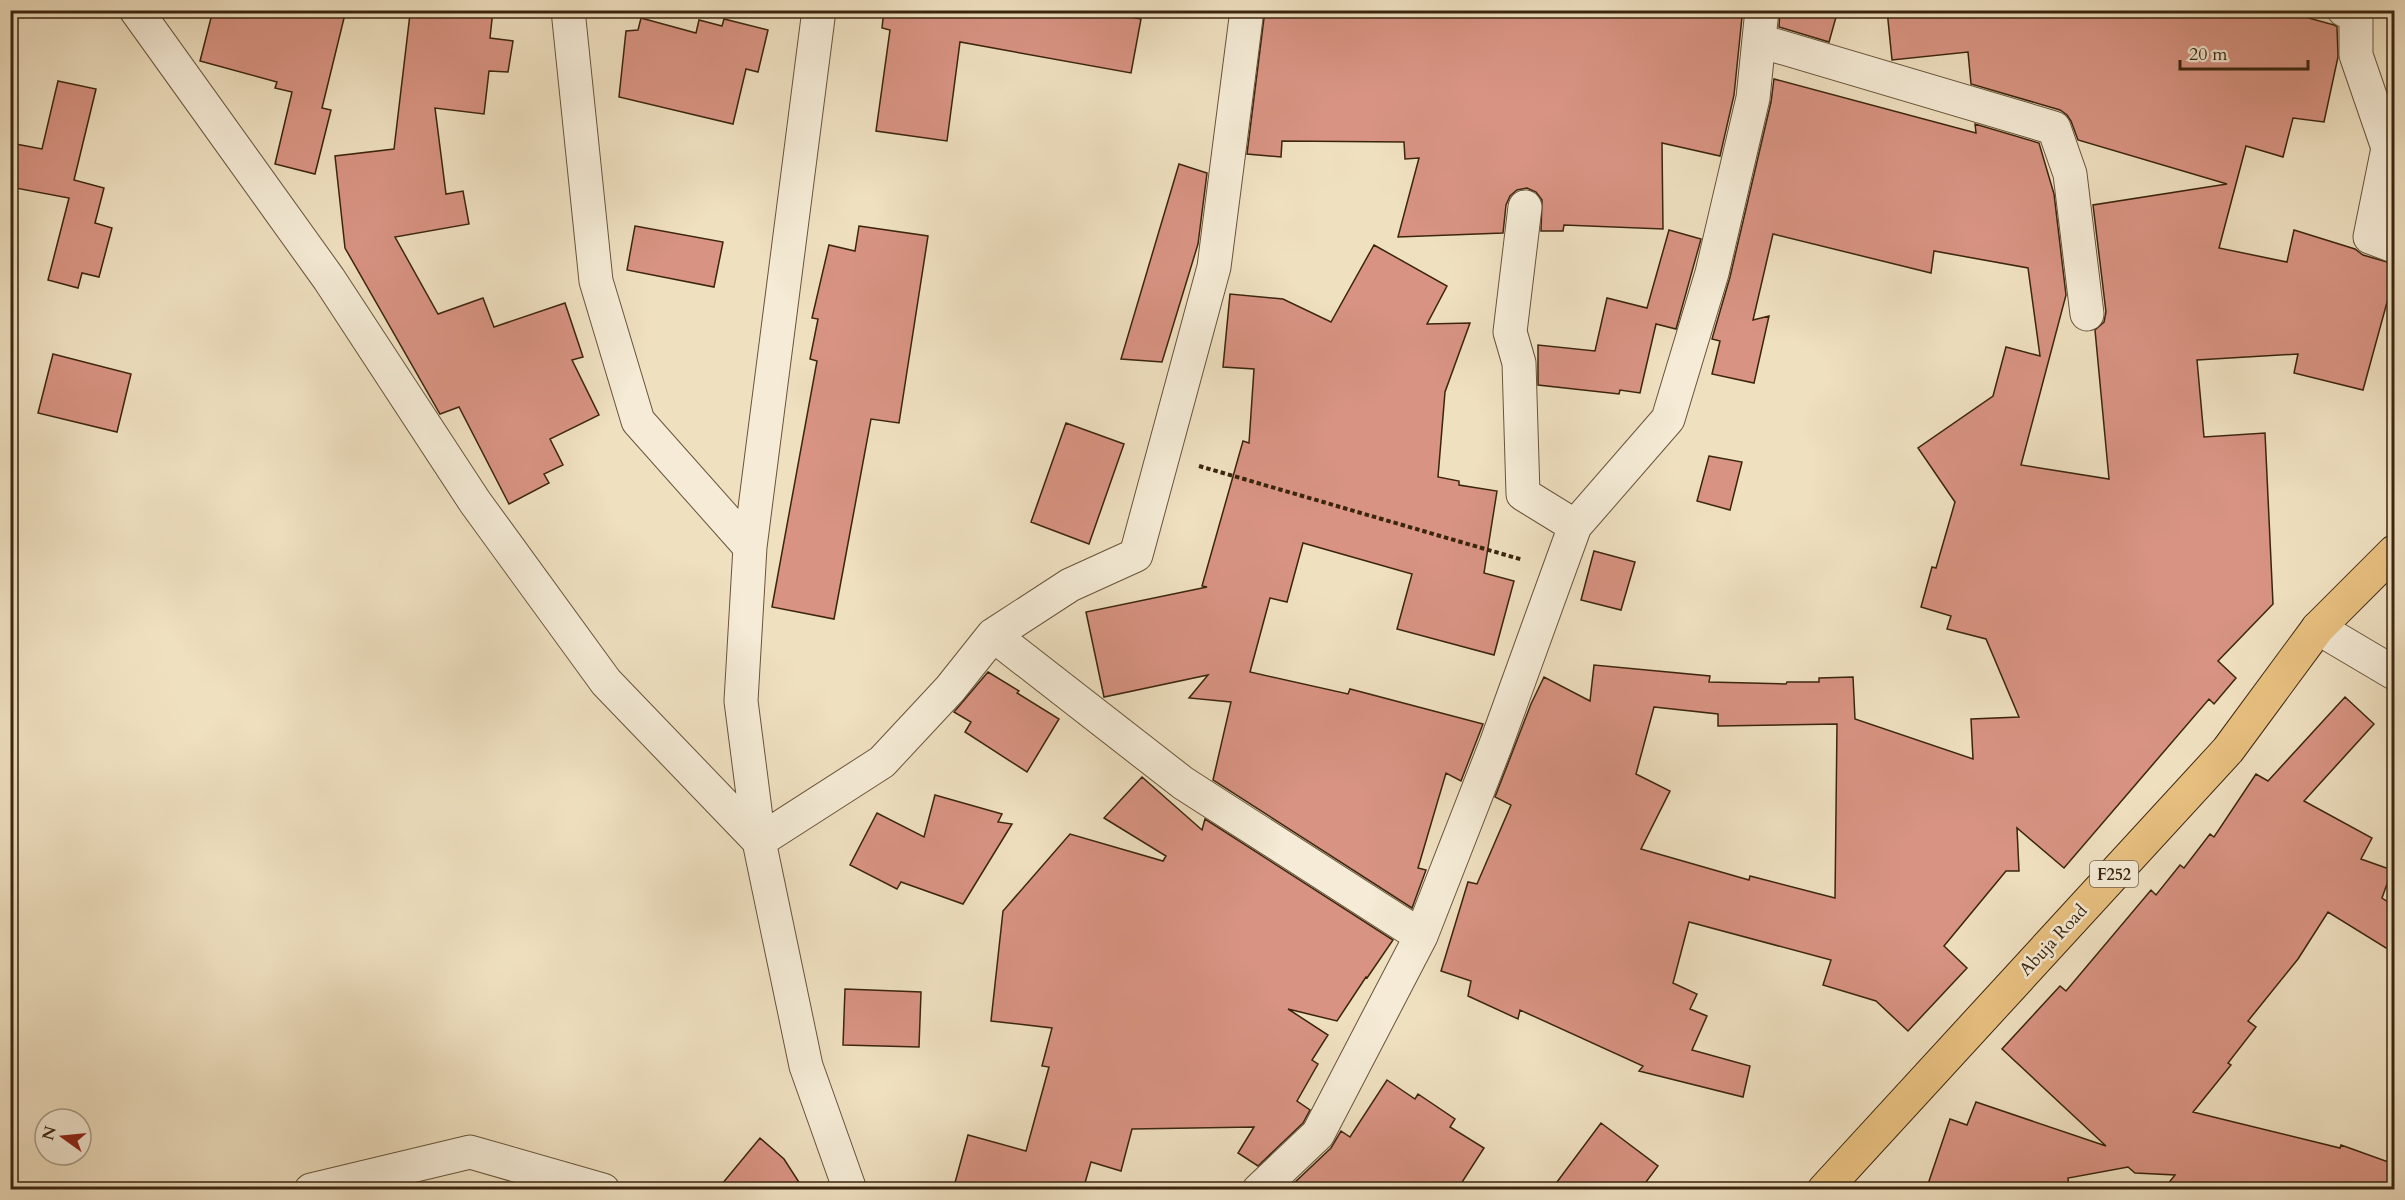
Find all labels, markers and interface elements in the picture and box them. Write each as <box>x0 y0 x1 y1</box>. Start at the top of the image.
scale bar <box>2180 33 2308 71</box>
text: 20 m <box>2189 42 2228 67</box>
road number: F252 <box>2090 861 2138 887</box>
street label: Abuja Road <box>2014 899 2093 982</box>
north arrow <box>33 1107 93 1167</box>
text: N <box>37 1124 62 1143</box>

